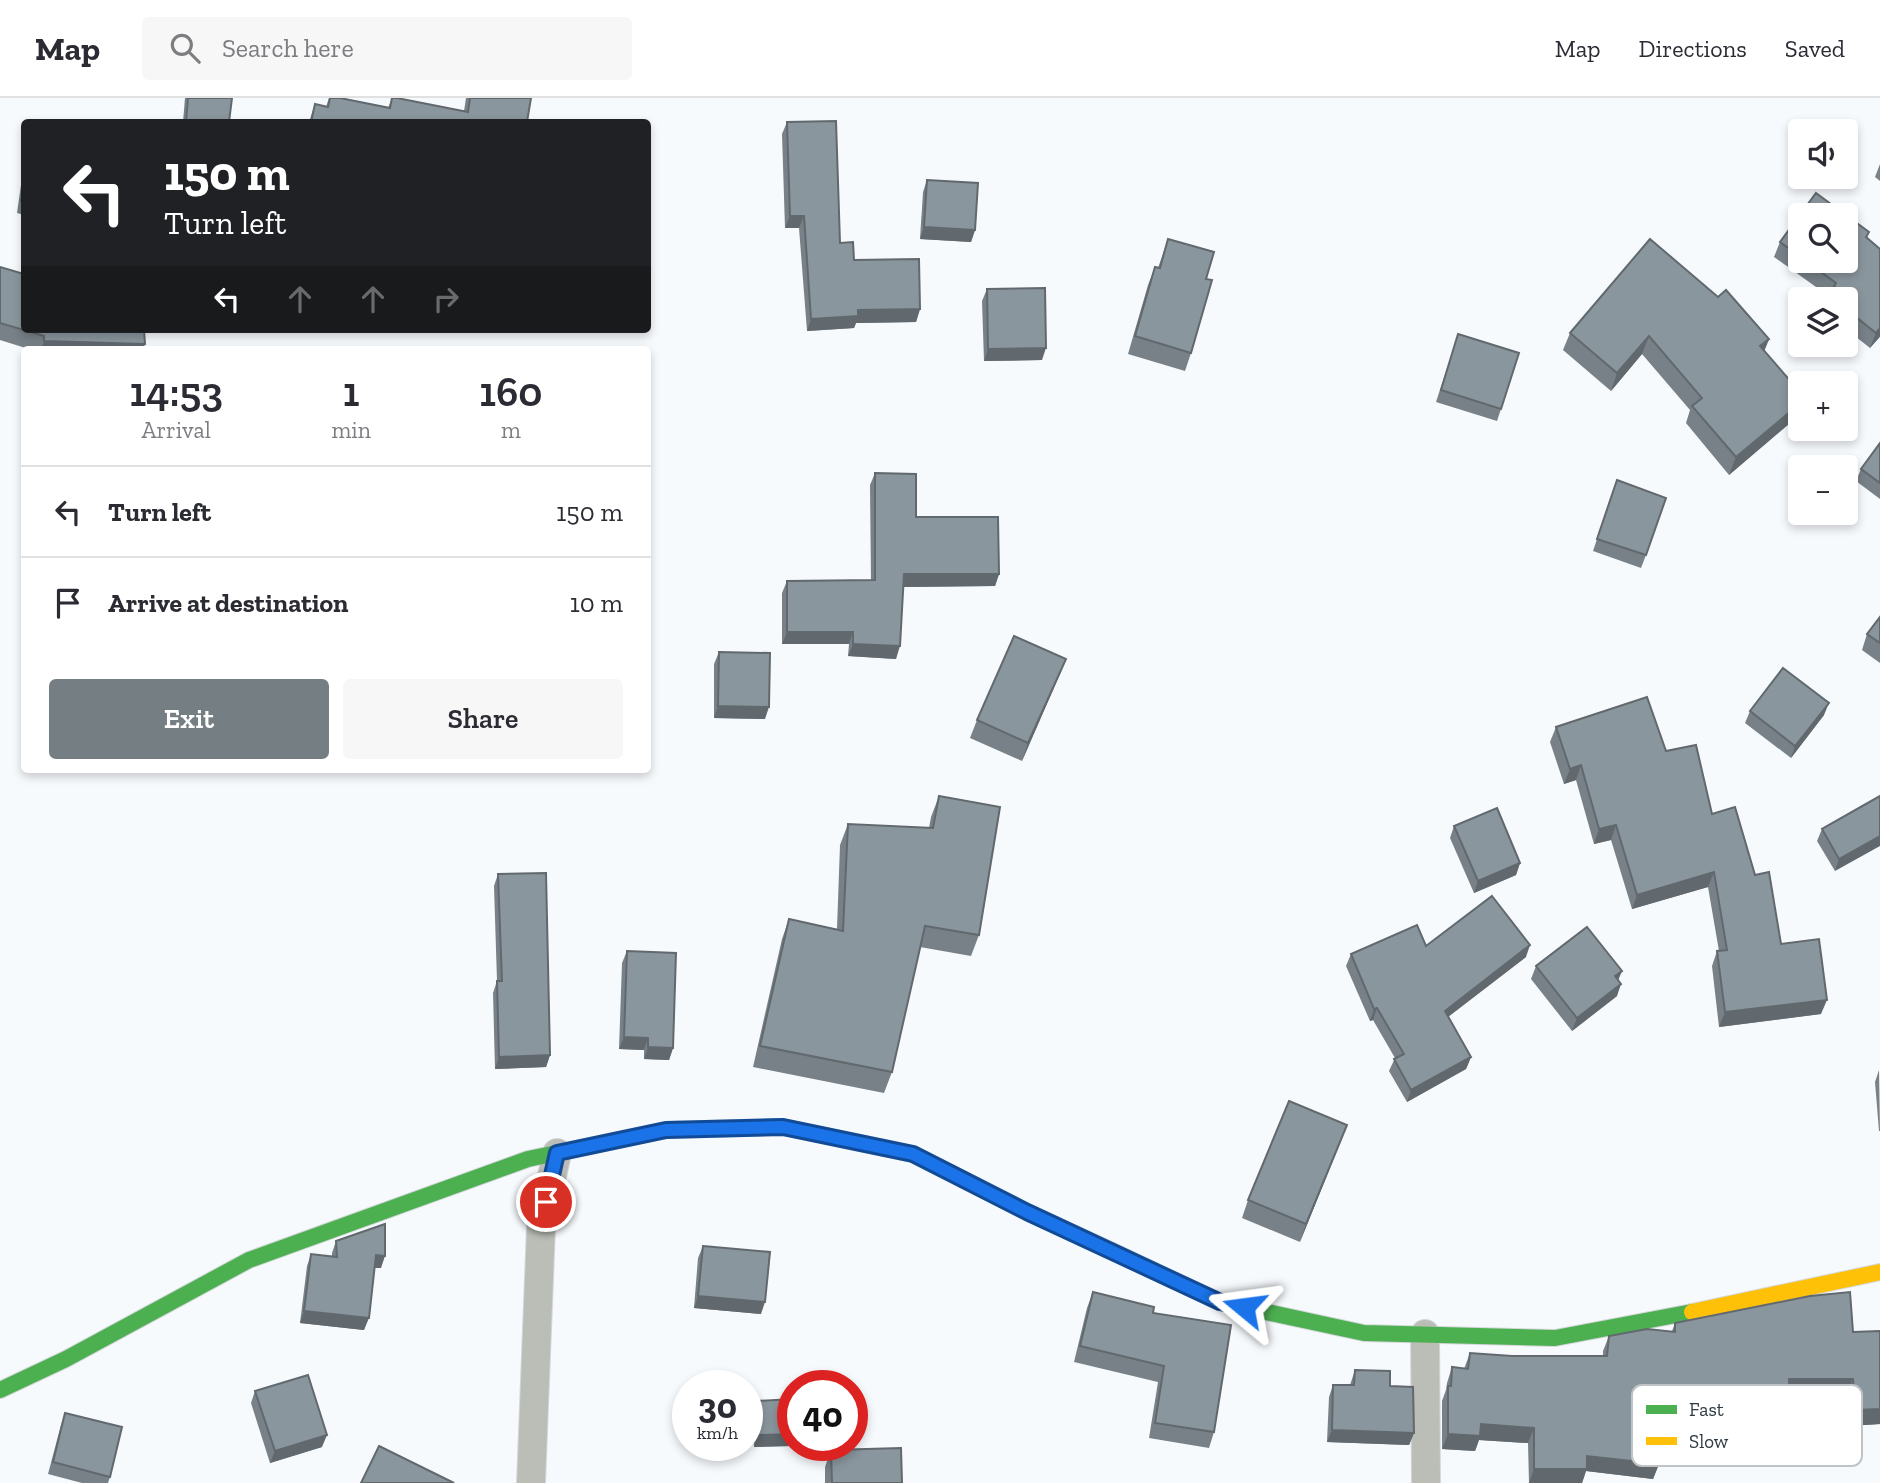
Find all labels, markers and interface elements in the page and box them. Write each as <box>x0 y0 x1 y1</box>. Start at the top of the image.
search box <box>142 17 632 80</box>
text: Map <box>35 29 100 68</box>
icon: search <box>166 29 204 67</box>
text: Search here <box>222 32 354 64</box>
text: Map <box>1555 34 1601 63</box>
text: Directions <box>1639 34 1747 63</box>
text: Saved <box>1785 34 1845 63</box>
map controls <box>1788 119 1858 525</box>
button: sound <box>1788 119 1858 189</box>
text: 150 m <box>164 144 290 203</box>
icon: left <box>49 147 140 238</box>
button: search <box>1788 203 1858 273</box>
text: Turn left <box>164 204 286 242</box>
icon: left <box>208 280 246 318</box>
icon: ahead <box>281 280 319 318</box>
icon: ahead <box>354 280 392 318</box>
icon: right <box>427 280 465 318</box>
button: layers <box>1788 287 1858 357</box>
text: 14:53 <box>129 366 223 417</box>
text: 1 <box>343 366 359 417</box>
text: 160 <box>479 366 543 417</box>
button: + <box>1788 371 1858 441</box>
text: Arrival <box>142 416 211 444</box>
text: min <box>331 416 371 444</box>
text: m <box>501 416 521 444</box>
button: − <box>1788 455 1858 525</box>
icon: left <box>49 493 87 531</box>
text: Turn left <box>108 496 211 528</box>
text: 150 m <box>556 496 623 528</box>
icon: arrive <box>49 584 87 622</box>
text: Arrive at destination <box>108 587 348 619</box>
text: 10 m <box>570 587 623 619</box>
button: Exit <box>49 679 329 759</box>
button: Share <box>343 679 623 759</box>
pin <box>516 1172 576 1232</box>
icon: arrive <box>527 1183 565 1221</box>
position arrow <box>1207 1270 1281 1344</box>
speed limit sign: 40 <box>777 1370 868 1461</box>
text: 30 <box>698 1385 737 1427</box>
legend <box>1632 1385 1862 1466</box>
text: Fast <box>1689 1398 1724 1421</box>
text: km/h <box>697 1422 738 1444</box>
text: Slow <box>1689 1430 1729 1453</box>

